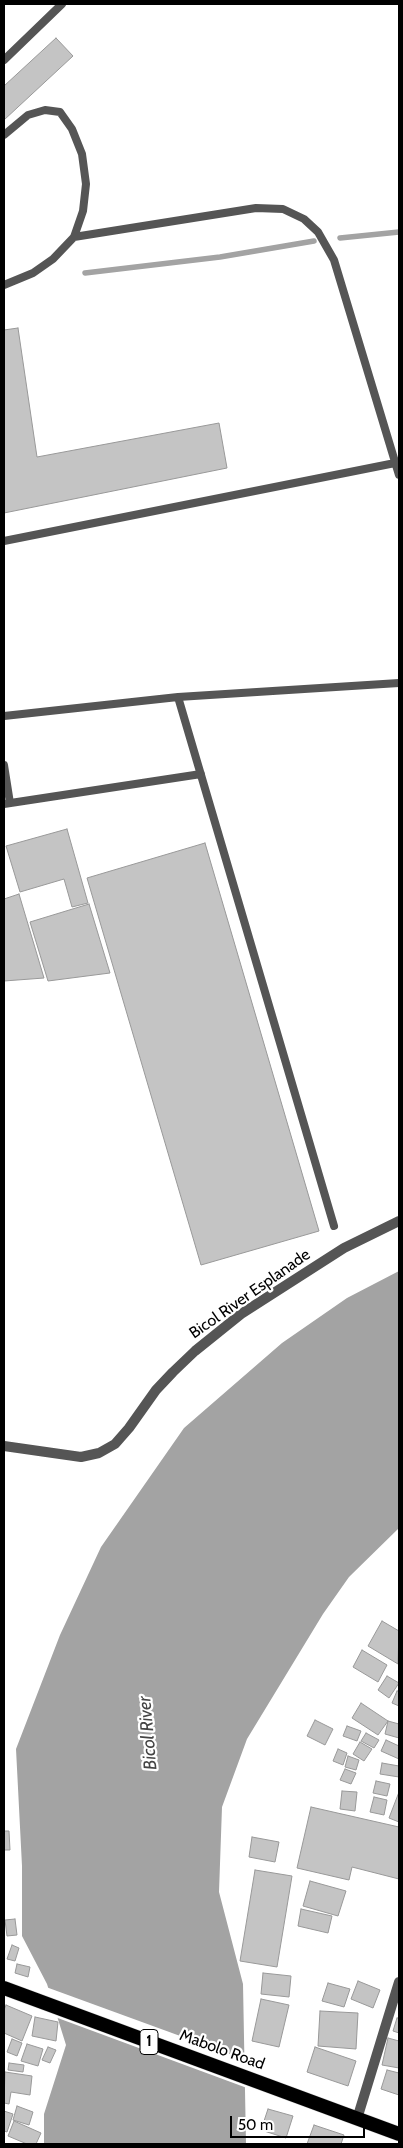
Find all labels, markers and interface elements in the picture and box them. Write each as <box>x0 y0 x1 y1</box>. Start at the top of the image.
street label: Bicol River Esplanade <box>186 1245 314 1343</box>
water label: Bicol River <box>134 1695 162 1771</box>
street label: Mabolo Road <box>177 2026 267 2074</box>
road number: 1 <box>140 2030 158 2054</box>
scale bar <box>233 2106 368 2138</box>
text: 50 m <box>238 2116 273 2134</box>

